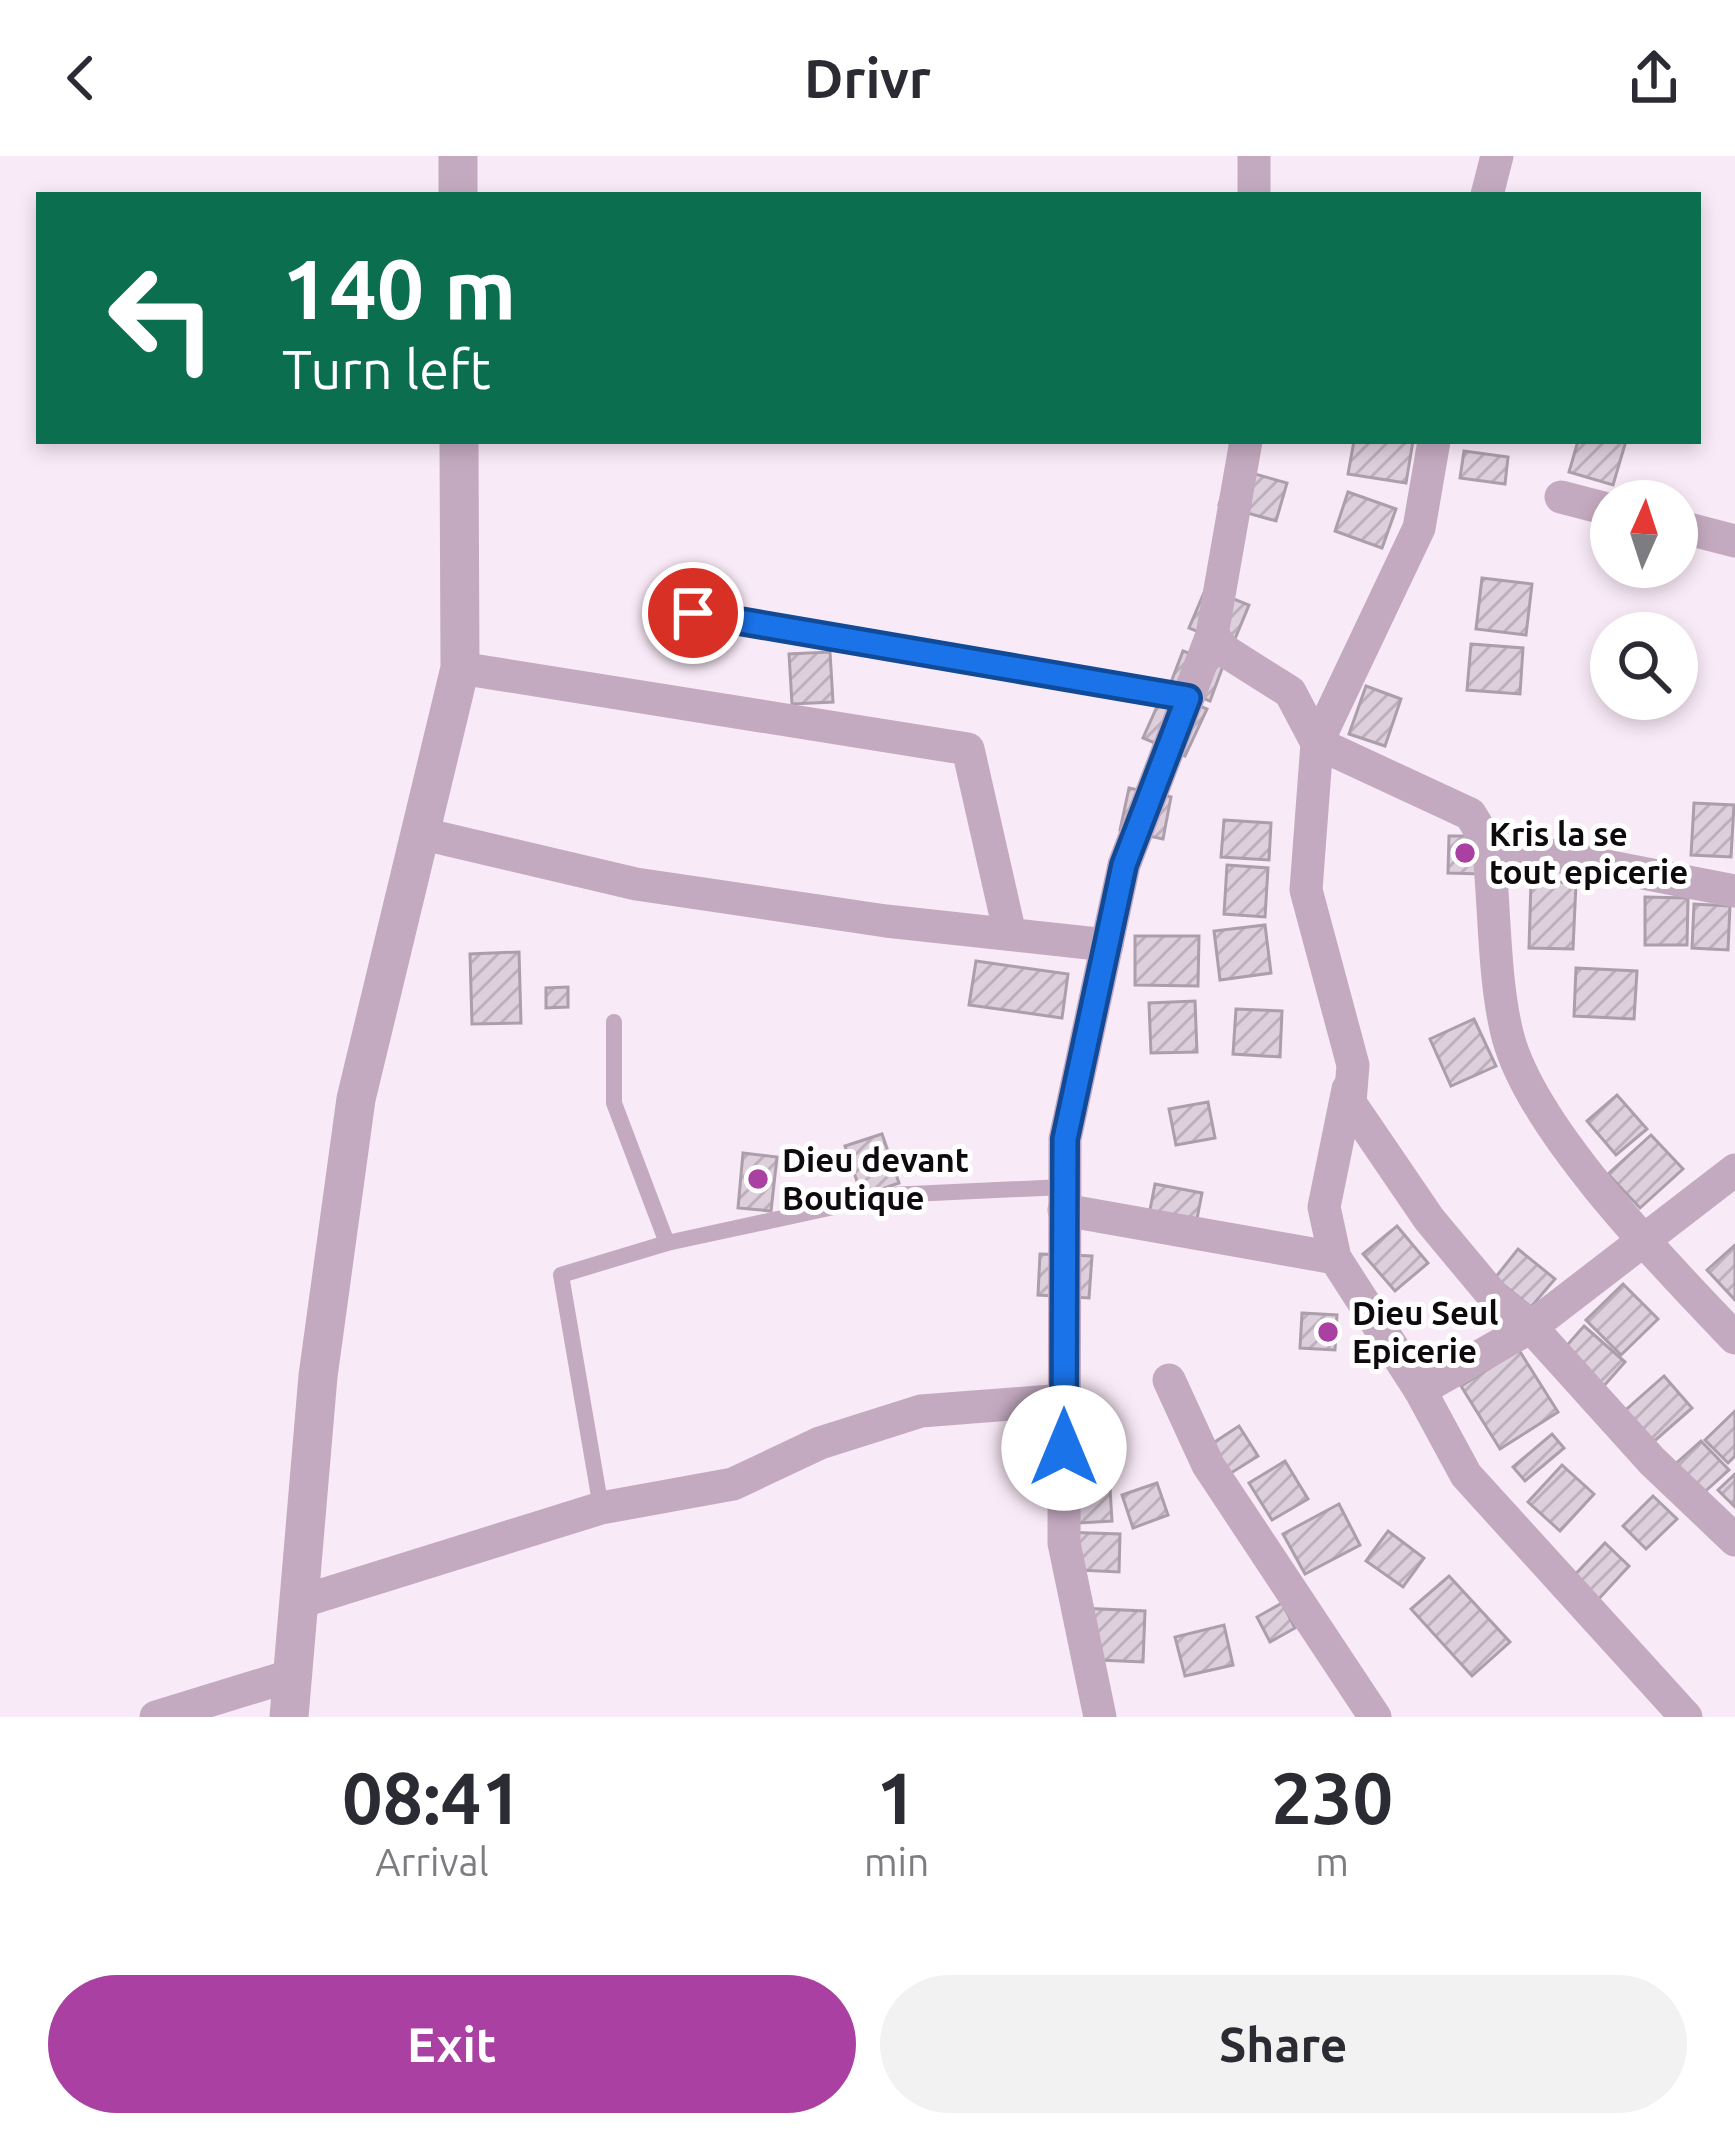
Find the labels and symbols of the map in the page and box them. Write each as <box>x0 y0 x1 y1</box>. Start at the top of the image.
north arrow <box>1590 480 1698 588</box>
pin <box>642 562 744 664</box>
place label: Kris la se tout epicerie <box>1489 815 1688 890</box>
marker: Kris la se tout epicerie <box>1452 840 1478 866</box>
place label: Dieu devant Boutique <box>782 1141 969 1216</box>
marker: Dieu devant Boutique <box>745 1166 771 1192</box>
place label: Dieu Seul Epicerie <box>1352 1294 1498 1369</box>
marker: Dieu Seul Epicerie <box>1315 1319 1341 1345</box>
position arrow <box>1001 1385 1127 1511</box>

